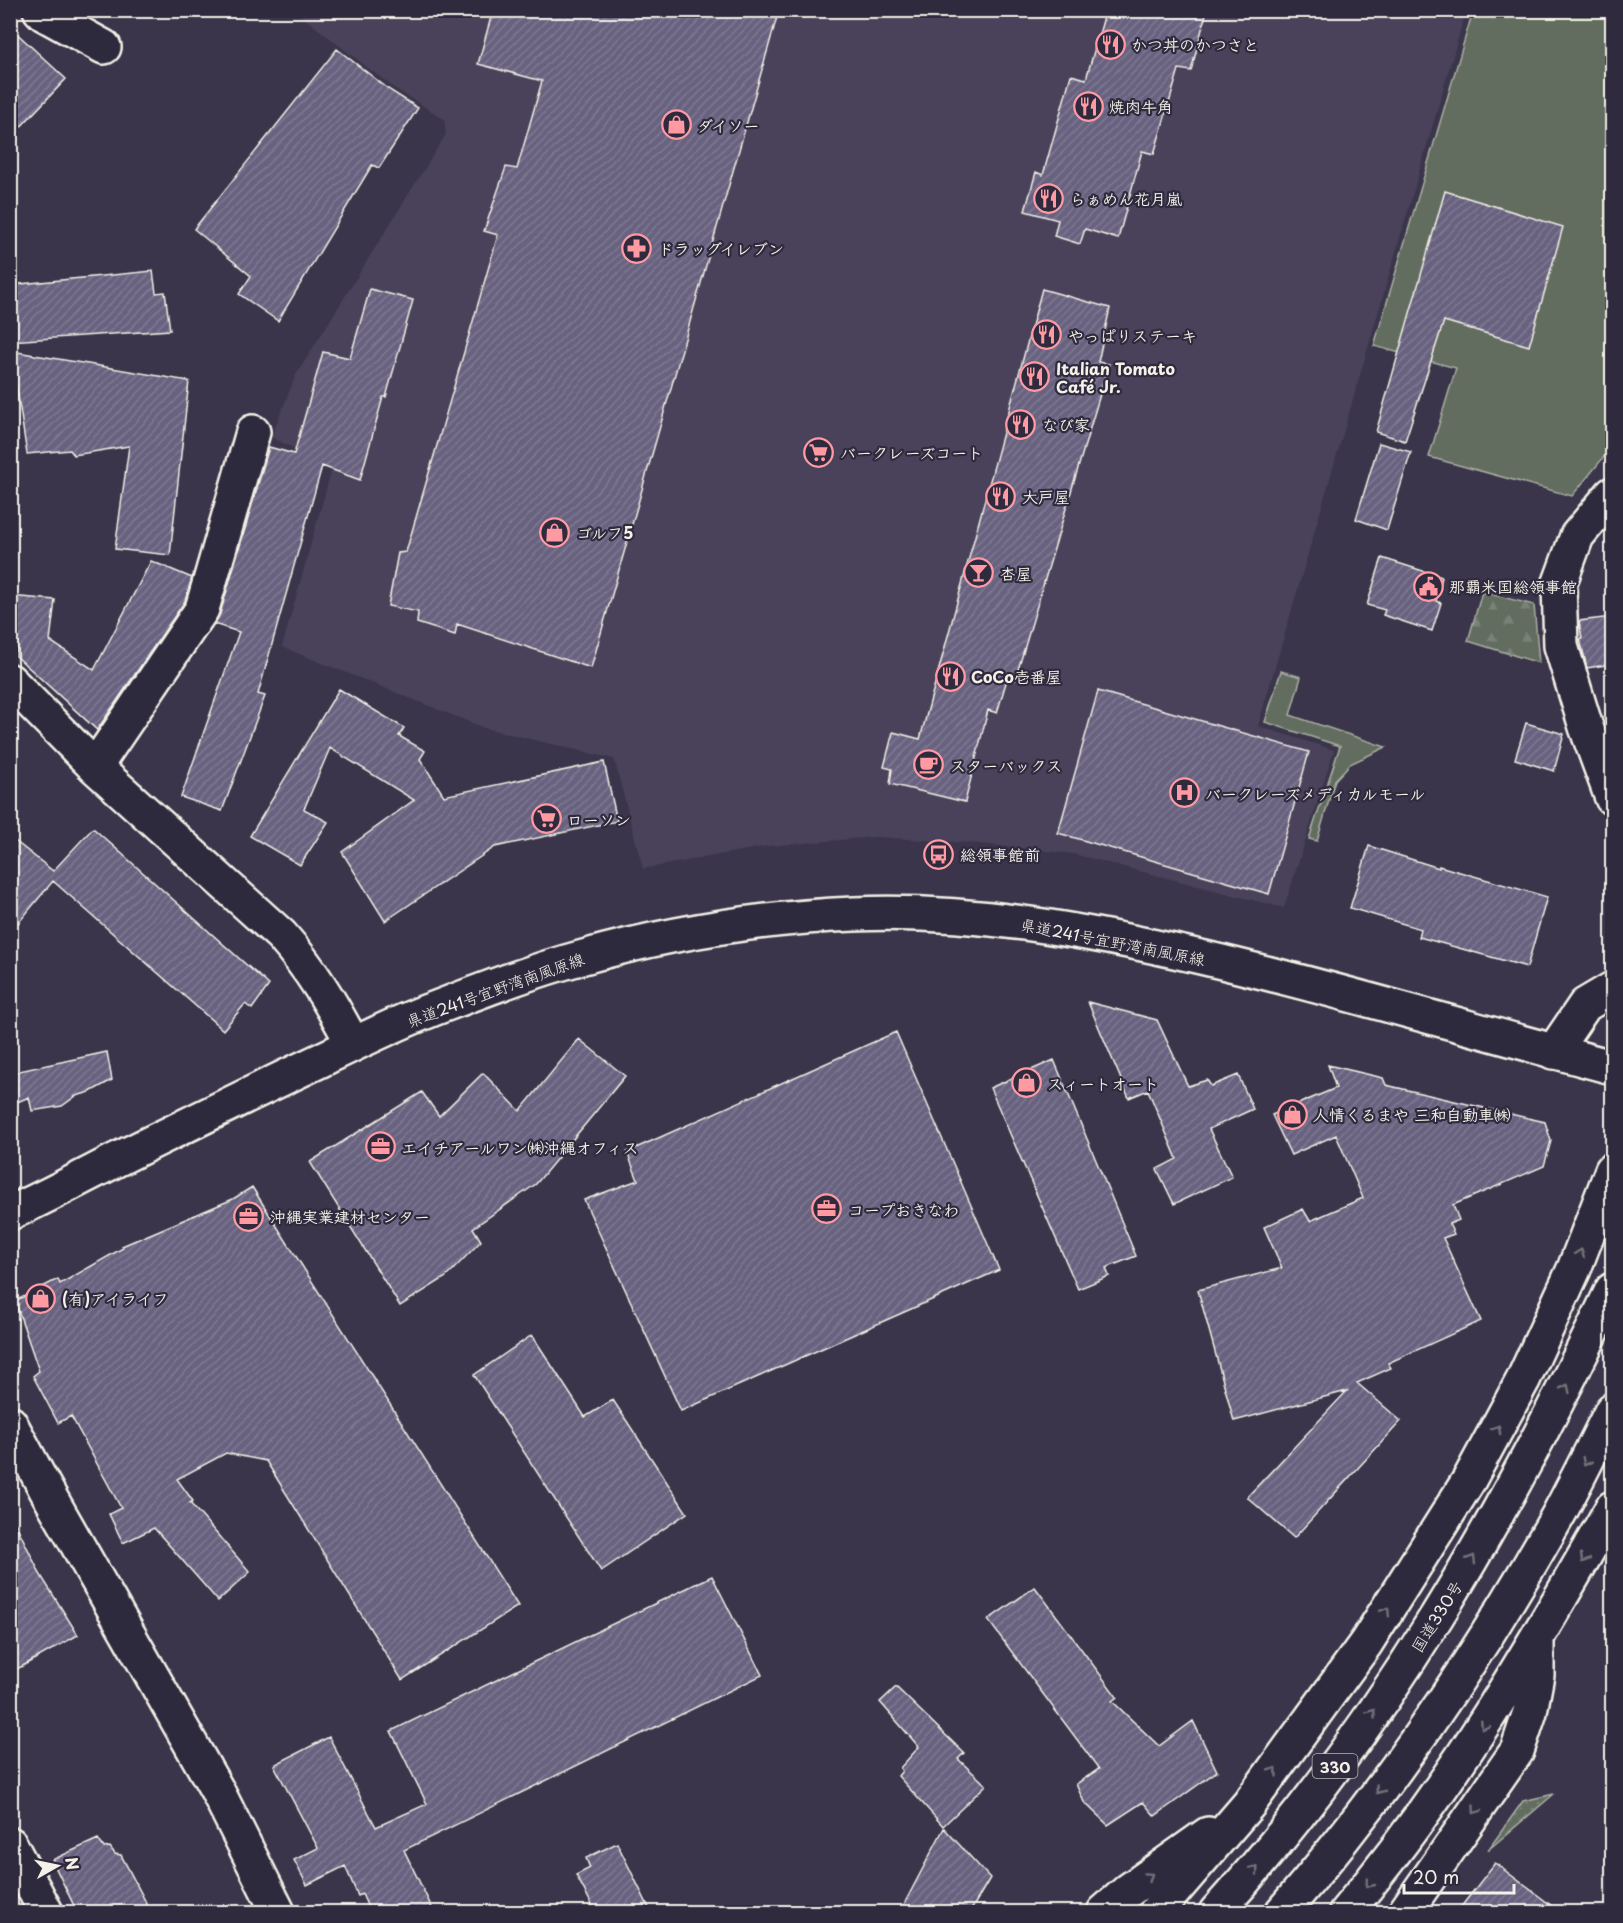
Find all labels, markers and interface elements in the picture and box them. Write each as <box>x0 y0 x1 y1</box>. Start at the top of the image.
restaurant icon: かつ丼のかつさと <box>1094 28 1126 60</box>
place label: かつ丼のかつさと <box>1131 32 1259 56</box>
restaurant icon: 焼肉牛角 <box>1072 90 1104 122</box>
place label: 焼肉牛角 <box>1109 94 1173 118</box>
shop icon: ダイソー <box>660 109 692 141</box>
place label: ダイソー <box>697 113 759 137</box>
restaurant icon: らぁめん花月嵐 <box>1033 182 1065 214</box>
place label: らぁめん花月嵐 <box>1070 186 1182 210</box>
pharmacy icon: ドラッグイレブン <box>621 232 653 264</box>
place label: ドラッグイレブン <box>658 236 784 260</box>
restaurant icon: やっぱりステーキ <box>1031 319 1063 351</box>
place label: やっぱりステーキ <box>1068 323 1197 347</box>
place label: Italian Tomato Café Jr. <box>1056 356 1175 398</box>
restaurant icon: Italian Tomato Café Jr. <box>1019 361 1051 393</box>
restaurant icon: なび家 <box>1005 408 1037 440</box>
place label: なび家 <box>1042 412 1090 436</box>
supermarket icon: バークレーズコート <box>803 436 835 468</box>
place label: バークレーズコート <box>840 440 983 464</box>
restaurant icon: 大戸屋 <box>985 480 1017 512</box>
place label: 大戸屋 <box>1022 484 1070 508</box>
shop icon: ゴルフ5 <box>539 516 571 548</box>
place label: ゴルフ5 <box>576 520 634 544</box>
bar icon: 杏屋 <box>963 557 995 589</box>
place label: 杏屋 <box>1000 561 1032 585</box>
public building icon: 那覇米国総領事館 <box>1412 570 1444 602</box>
place label: 那覇米国総領事館 <box>1449 574 1577 598</box>
restaurant icon: CoCo壱番屋 <box>934 660 966 692</box>
place label: CoCo壱番屋 <box>971 664 1062 688</box>
cafe icon: スターバックス <box>913 749 945 781</box>
place label: スターバックス <box>950 753 1062 777</box>
hospital icon: バークレーズメディカルモール <box>1168 777 1200 809</box>
place label: バークレーズメディカルモール <box>1205 781 1425 805</box>
supermarket icon: ローソン <box>530 803 562 835</box>
place label: ローソン <box>567 807 631 831</box>
bus stop icon: 総領事館前 <box>923 838 955 870</box>
place label: 総領事館前 <box>960 842 1040 866</box>
street label: 県道241号宜野湾南風原線 <box>1019 911 1207 971</box>
street label: 県道241号宜野湾南風原線 <box>403 946 587 1032</box>
shop icon: スィートオート <box>1010 1067 1042 1099</box>
place label: スィートオート <box>1047 1071 1159 1095</box>
shop icon: 人情くるまや 三和自動車㈱ <box>1276 1098 1308 1130</box>
place label: 人情くるまや 三和自動車㈱ <box>1313 1102 1510 1126</box>
office icon: エイチアールワン㈱沖縄オフィス <box>364 1131 396 1163</box>
place label: エイチアールワン㈱沖縄オフィス <box>401 1135 638 1159</box>
office icon: コープおきなわ <box>811 1193 843 1225</box>
place label: コープおきなわ <box>848 1197 959 1221</box>
office icon: 沖縄実業建材センター <box>233 1200 265 1232</box>
place label: 沖縄実業建材センター <box>270 1204 430 1228</box>
one-way arrow <box>1573 1248 1585 1259</box>
shop icon: (有)アイライフ <box>25 1282 57 1314</box>
place label: (有)アイライフ <box>62 1286 169 1310</box>
one-way arrow <box>1558 1384 1570 1395</box>
one-way arrow <box>1490 1425 1501 1435</box>
one-way arrow <box>1581 1456 1593 1467</box>
one-way arrow <box>1579 1553 1591 1563</box>
one-way arrow <box>1464 1555 1476 1565</box>
street label: 国道330号 <box>1404 1575 1468 1657</box>
one-way arrow <box>1379 1607 1390 1618</box>
one-way arrow <box>1365 1709 1376 1720</box>
one-way arrow <box>1479 1720 1491 1730</box>
road number: 330 <box>1312 1754 1358 1778</box>
one-way arrow <box>1267 1766 1278 1777</box>
one-way arrow <box>1375 1783 1386 1794</box>
one-way arrow <box>1472 1803 1483 1814</box>
north arrow <box>27 1836 87 1896</box>
text: N <box>60 1855 86 1872</box>
scale bar <box>1404 1857 1514 1895</box>
text: 20 m <box>1413 1863 1459 1890</box>
one-way arrow <box>1248 1865 1259 1876</box>
one-way arrow <box>1143 1872 1154 1883</box>
one-way arrow <box>1366 1877 1377 1888</box>

